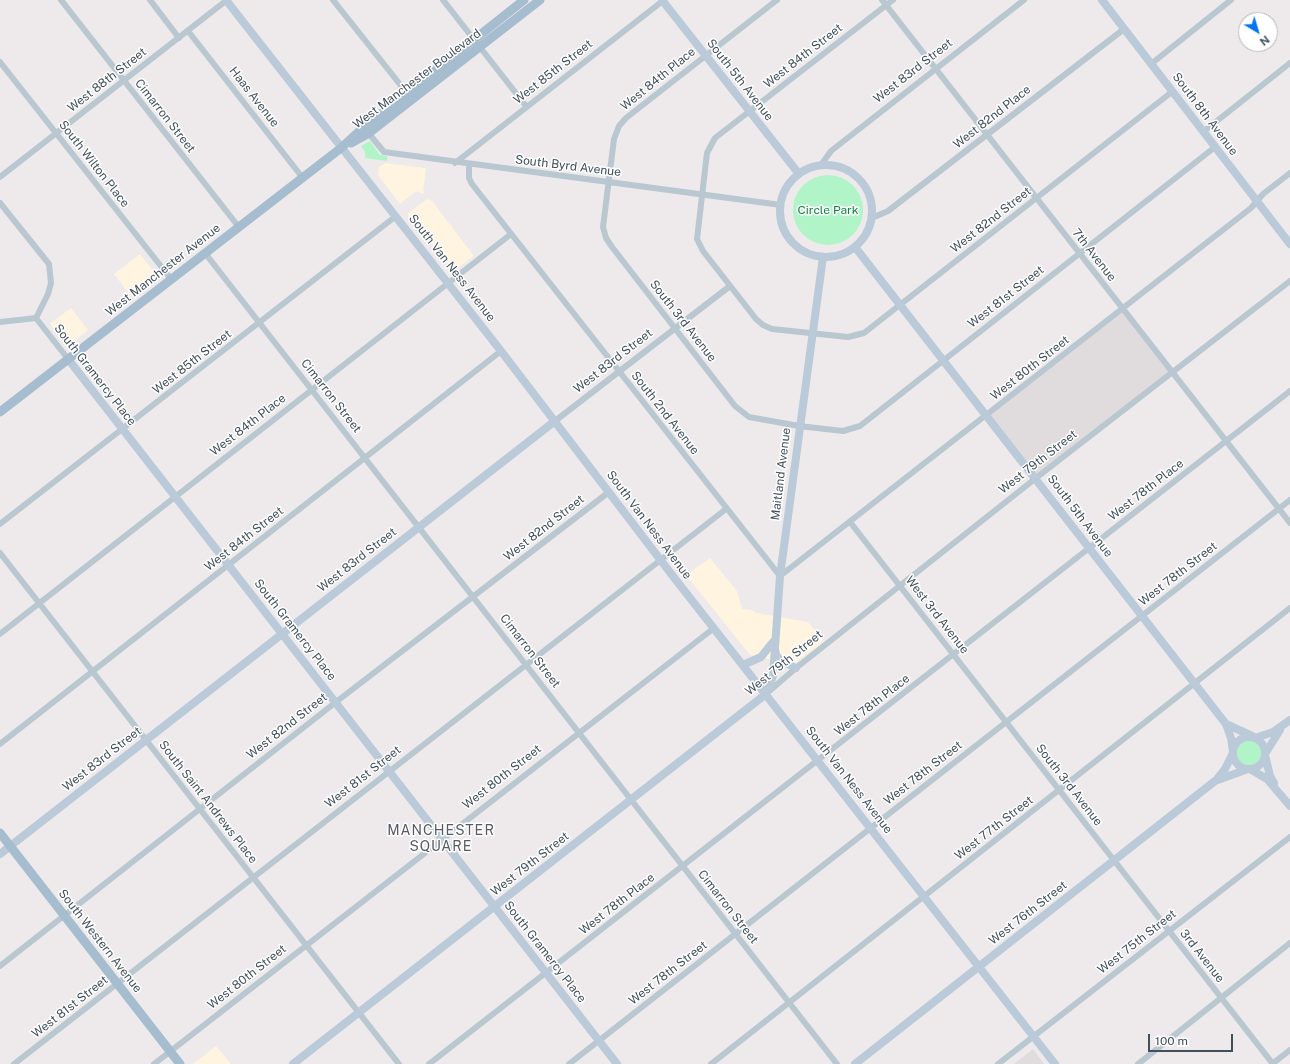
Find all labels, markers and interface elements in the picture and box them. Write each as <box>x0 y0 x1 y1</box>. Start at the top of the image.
north arrow <box>1238 12 1278 52</box>
street label: West 84th Street <box>761 21 845 91</box>
street label: West Manchester Boulevard <box>350 26 484 132</box>
text: N <box>1258 33 1272 48</box>
street label: South 5th Avenue <box>704 36 776 124</box>
street label: West 83rd Street <box>871 36 955 106</box>
street label: West 85th Street <box>511 37 595 107</box>
street label: West 84th Place <box>618 44 698 114</box>
street label: West 88th Street <box>65 45 149 115</box>
street label: Haas Avenue <box>226 64 282 130</box>
street label: South 8th Avenue <box>1169 70 1241 158</box>
street label: Cimarron Street <box>132 76 198 156</box>
street label: West 82nd Place <box>950 82 1034 152</box>
street label: South Wilton Place <box>56 118 132 210</box>
street label: South Byrd Avenue <box>514 152 622 180</box>
street label: West 82nd Street <box>948 184 1034 256</box>
park label: Circle Park <box>798 203 858 217</box>
street label: South Van Ness Avenue <box>406 211 498 325</box>
street label: West Manchester Avenue <box>103 221 223 319</box>
street label: 7th Avenue <box>1069 226 1119 284</box>
street label: West 81st Street <box>965 263 1047 331</box>
street label: South 3rd Avenue <box>647 277 719 365</box>
street label: South Gramercy Place <box>51 321 139 429</box>
street label: West 83rd Street <box>571 326 655 396</box>
street label: West 85th Street <box>150 327 234 397</box>
street label: West 80th Street <box>988 333 1072 403</box>
street label: Cimarron Street <box>298 356 364 436</box>
street label: South 2nd Avenue <box>628 369 702 457</box>
street label: West 84th Place <box>207 391 289 459</box>
street label: Maitland Avenue <box>768 427 794 521</box>
street label: West 79th Street <box>996 427 1080 497</box>
street label: West 78th Place <box>1105 456 1187 524</box>
street label: South Van Ness Avenue <box>603 468 695 582</box>
street label: South 5th Avenue <box>1044 472 1116 560</box>
street label: West 82nd Street <box>501 492 587 564</box>
street label: West 84th Street <box>202 504 286 574</box>
street label: West 83rd Street <box>315 525 399 595</box>
street label: West 78th Street <box>1136 539 1220 609</box>
street label: West 3rd Avenue <box>902 573 972 657</box>
street label: South Gramercy Place <box>251 576 339 684</box>
street label: Cimarron Street <box>497 611 563 691</box>
street label: West 79th Street <box>742 627 826 699</box>
street label: West 78th Place <box>831 671 913 739</box>
street label: West 82nd Street <box>244 690 330 762</box>
street label: South Van Ness Avenue <box>803 723 895 837</box>
street label: West 83rd Street <box>60 724 144 794</box>
street label: South Saint Andrews Place <box>156 738 260 866</box>
street label: West 78th Street <box>881 738 965 808</box>
street label: South 3rd Avenue <box>1033 741 1105 829</box>
street label: West 80th Street <box>460 742 544 812</box>
street label: West 81st Street <box>322 743 404 811</box>
street label: West 77th Street <box>952 793 1036 863</box>
district label: MANCHESTER SQUARE <box>387 823 495 856</box>
street label: West 79th Street <box>488 829 572 899</box>
street label: Cimarron Street <box>695 867 761 947</box>
street label: West 78th Place <box>576 870 658 938</box>
street label: West 76th Street <box>986 878 1070 948</box>
street label: South Western Avenue <box>55 887 145 995</box>
street label: South Gramercy Place <box>501 898 589 1006</box>
street label: West 75th Street <box>1095 907 1179 977</box>
street label: 3rd Avenue <box>1177 927 1227 985</box>
street label: West 78th Street <box>626 938 710 1008</box>
street label: West 80th Street <box>205 942 289 1012</box>
street label: West 81st Street <box>29 973 111 1041</box>
scale bar <box>1150 1026 1235 1052</box>
text: 100 m <box>1155 1034 1188 1048</box>

